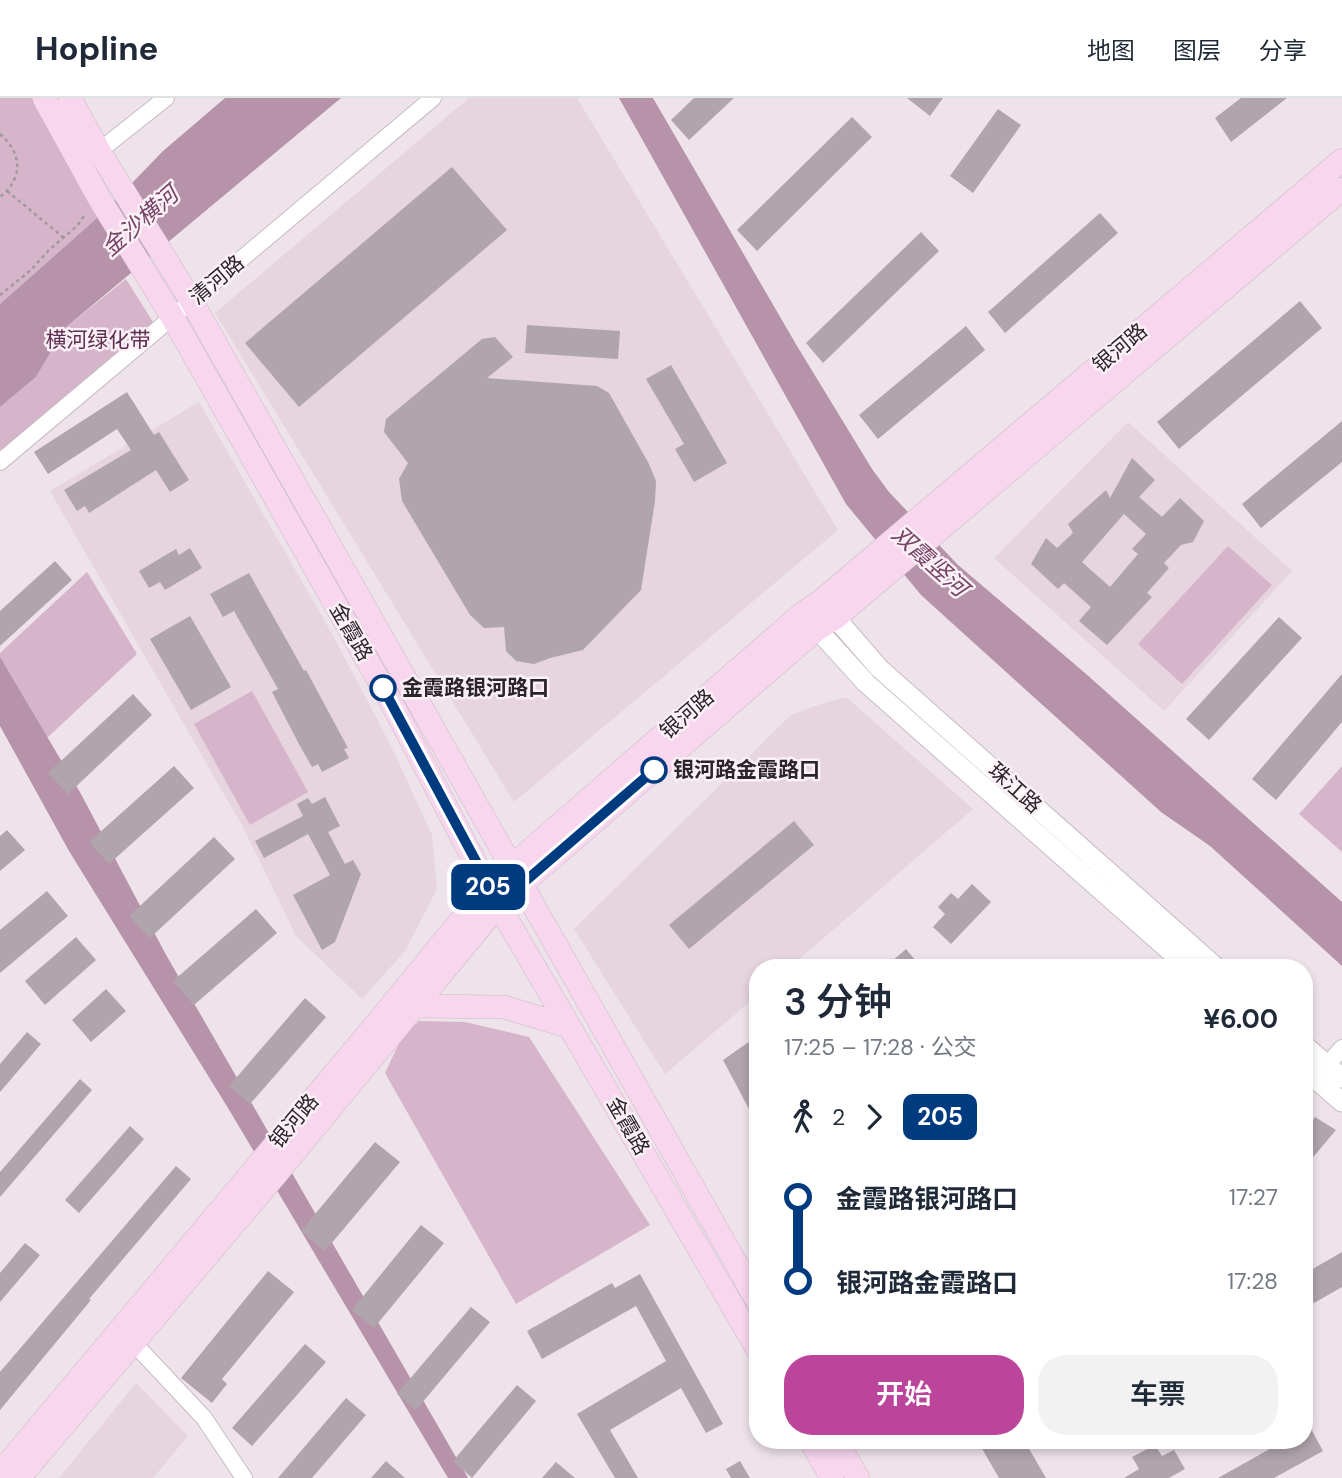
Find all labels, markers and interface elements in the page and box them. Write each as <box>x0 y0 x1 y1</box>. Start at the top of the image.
text: Hopline <box>35 27 158 70</box>
text: 地图 <box>1087 35 1135 66</box>
text: 图层 <box>1173 35 1221 66</box>
text: 分享 <box>1259 35 1307 66</box>
water label: 金沙横河 <box>95 177 188 262</box>
street label: 清河路 <box>184 249 250 311</box>
street label: 银河路 <box>1087 317 1153 379</box>
park label: 横河绿化带 <box>46 326 151 354</box>
water label: 双霞竖河 <box>886 519 977 606</box>
street label: 金霞路 <box>323 598 379 666</box>
place label: 金霞路银河路口 <box>402 674 549 702</box>
marker: 金霞路银河路口 <box>370 675 396 701</box>
street label: 银河路 <box>654 683 720 745</box>
place label: 银河路金霞路口 <box>673 756 820 784</box>
marker: 银河路金霞路口 <box>641 757 667 783</box>
street label: 珠江路 <box>982 757 1048 819</box>
line badge: 205 <box>448 864 528 910</box>
text: 205 <box>465 871 511 902</box>
text: 3 分钟 <box>784 977 892 1027</box>
text: ¥6.00 <box>1203 1002 1278 1036</box>
text: 17:25 – 17:28 · 公交 <box>784 1032 977 1062</box>
street label: 银河路 <box>263 1088 325 1154</box>
street label: 金霞路 <box>600 1092 656 1160</box>
icon: walk <box>784 1098 822 1136</box>
icon: forward <box>855 1098 893 1136</box>
text: 205 <box>917 1101 963 1132</box>
text: 2 <box>832 1102 845 1132</box>
text: 金霞路银河路口 <box>836 1182 1018 1216</box>
text: 17:27 <box>1229 1182 1278 1212</box>
text: 银河路金霞路口 <box>836 1266 1018 1300</box>
text: 17:28 <box>1227 1266 1278 1296</box>
button: 开始 <box>784 1355 1024 1435</box>
button: 车票 <box>1038 1355 1278 1435</box>

